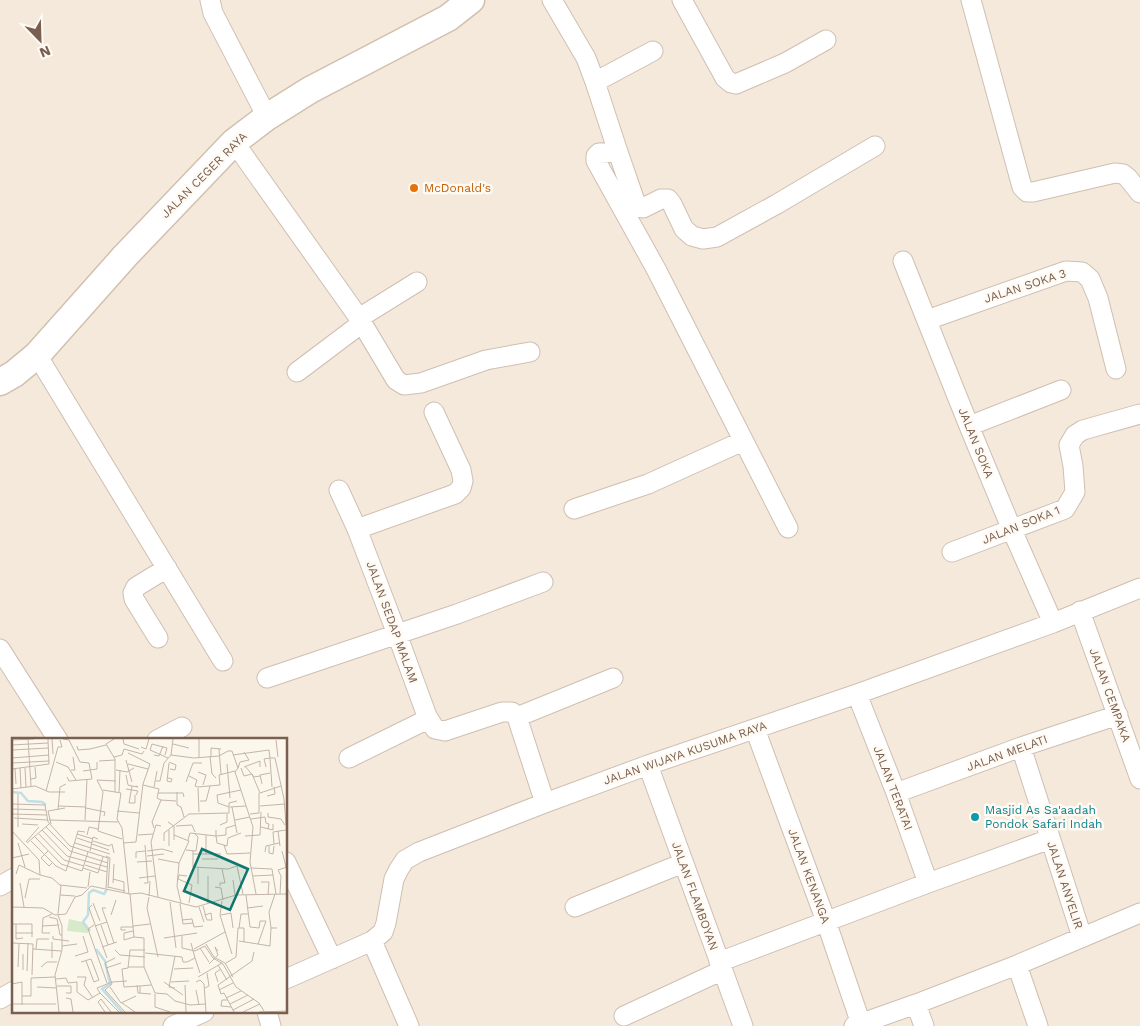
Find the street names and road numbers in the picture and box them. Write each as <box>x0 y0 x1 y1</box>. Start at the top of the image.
street label: JALAN CEGER RAYA <box>158 129 250 221</box>
street label: JALAN SOKA 3 <box>982 266 1068 306</box>
street label: JALAN SOKA <box>955 406 997 480</box>
street label: JALAN SOKA 1 <box>980 503 1062 547</box>
street label: JALAN SEDAP MALAM <box>363 559 421 685</box>
street label: JALAN CEMPAKA <box>1086 646 1134 744</box>
street label: JALAN WIJAYA KUSUMA RAYA <box>601 718 769 788</box>
street label: JALAN MELATI <box>965 732 1049 774</box>
street label: JALAN TERATAI <box>870 744 916 832</box>
street label: JALAN KENANGA <box>785 827 833 926</box>
street label: JALAN ANYELIR <box>1044 839 1086 931</box>
street label: JALAN FLAMBOYAN <box>669 840 721 952</box>

